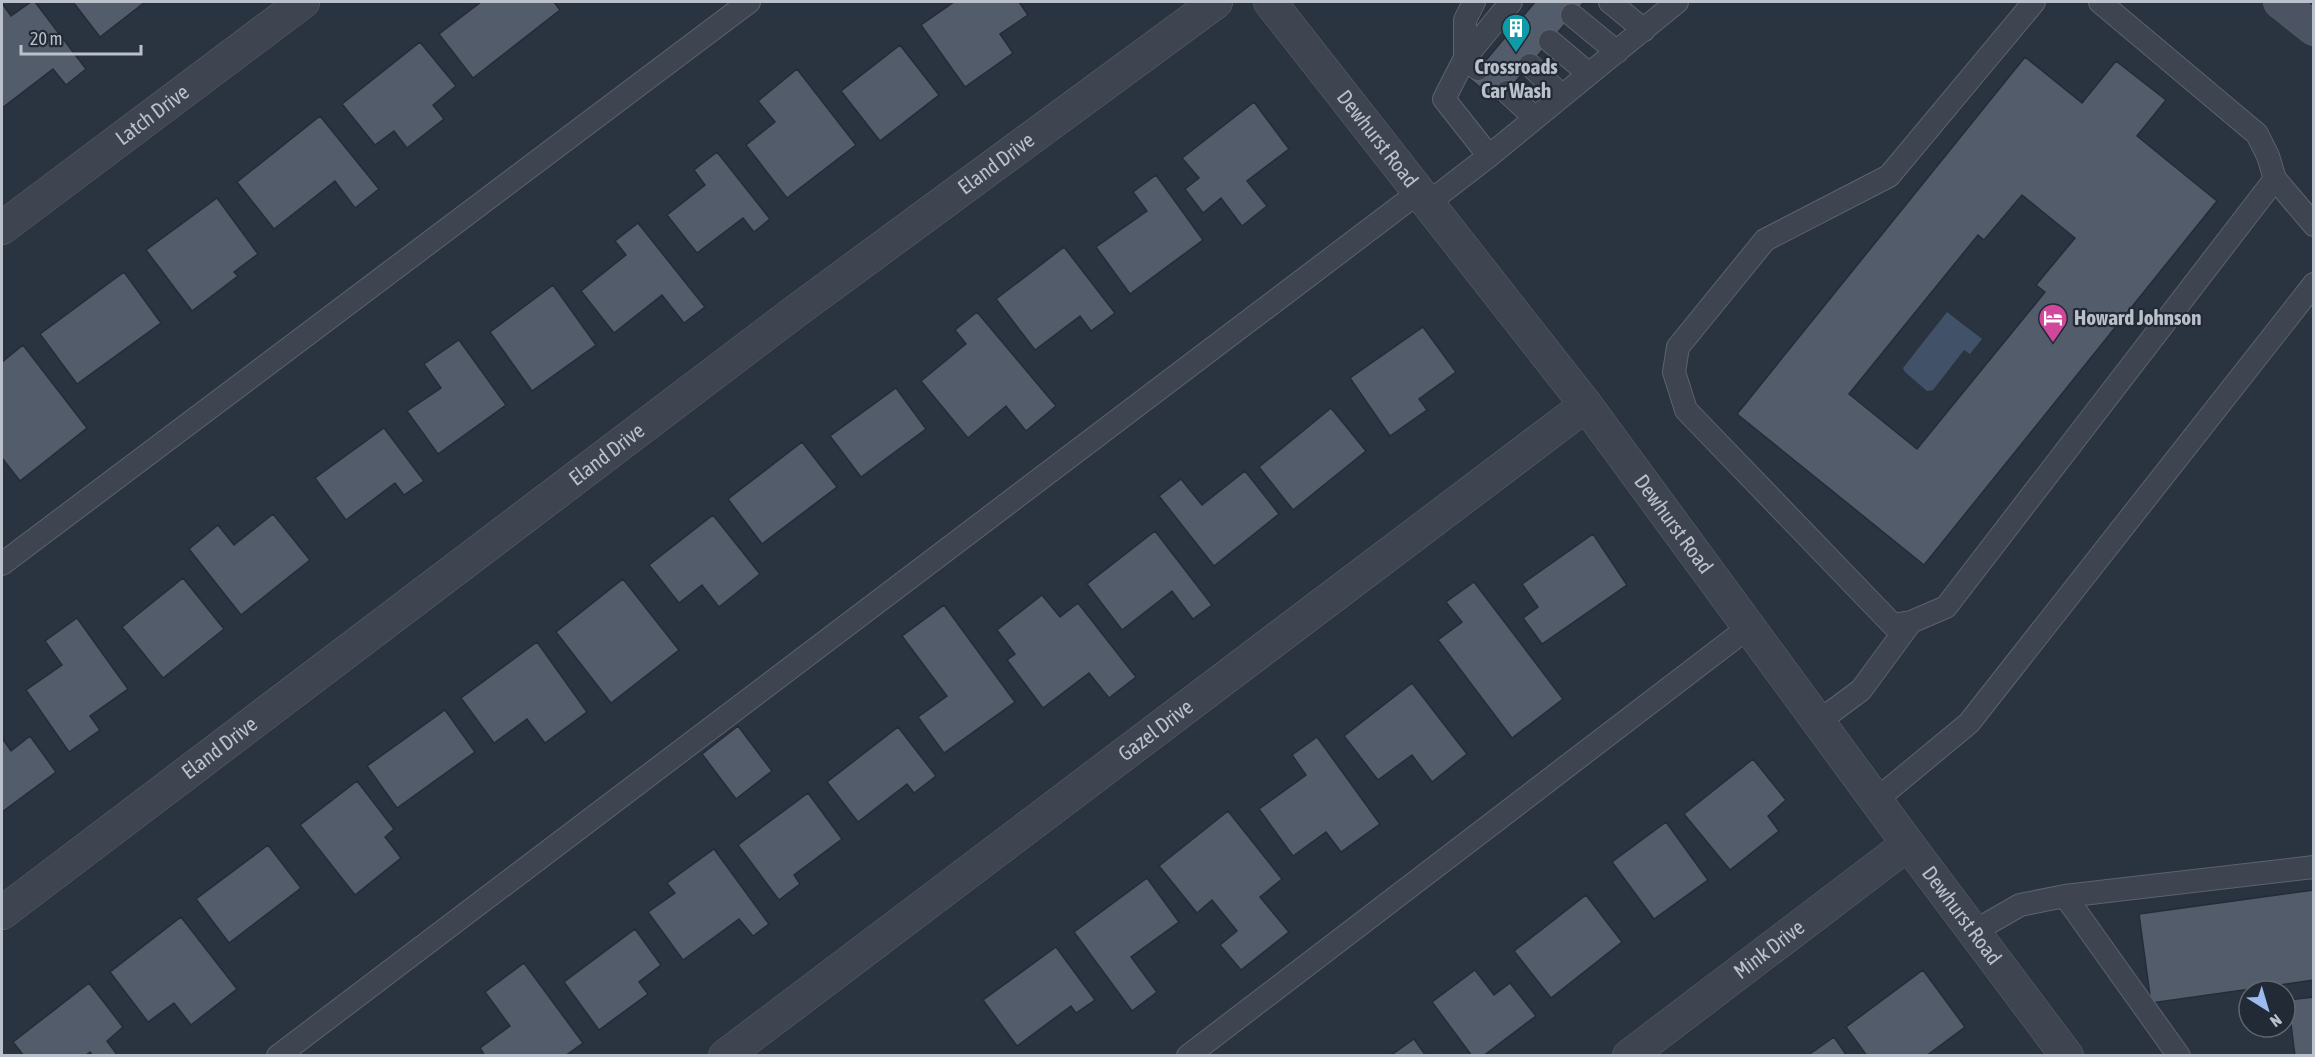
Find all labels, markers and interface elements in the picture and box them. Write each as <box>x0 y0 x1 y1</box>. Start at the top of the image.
building icon: Crossroads Car Wash <box>1500 12 1532 54</box>
scale bar <box>21 18 141 56</box>
text: 20 m <box>30 28 62 49</box>
place label: Crossroads Car Wash <box>1474 54 1558 102</box>
street label: Latch Drive <box>110 79 193 150</box>
street label: Dewhurst Road <box>1333 85 1424 192</box>
street label: Eland Drive <box>953 127 1038 199</box>
hotel icon: Howard Johnson <box>2037 302 2069 344</box>
place label: Howard Johnson <box>2074 305 2201 329</box>
street label: Eland Drive <box>564 417 649 490</box>
street label: Dewhurst Road <box>1630 470 1718 578</box>
street label: Gazel Drive <box>1113 694 1197 765</box>
street label: Eland Drive <box>177 711 261 783</box>
street label: Dewhurst Road <box>1918 861 2007 969</box>
street label: Mink Drive <box>1729 914 1808 983</box>
north arrow <box>2237 979 2297 1039</box>
text: N <box>2267 1011 2285 1031</box>

